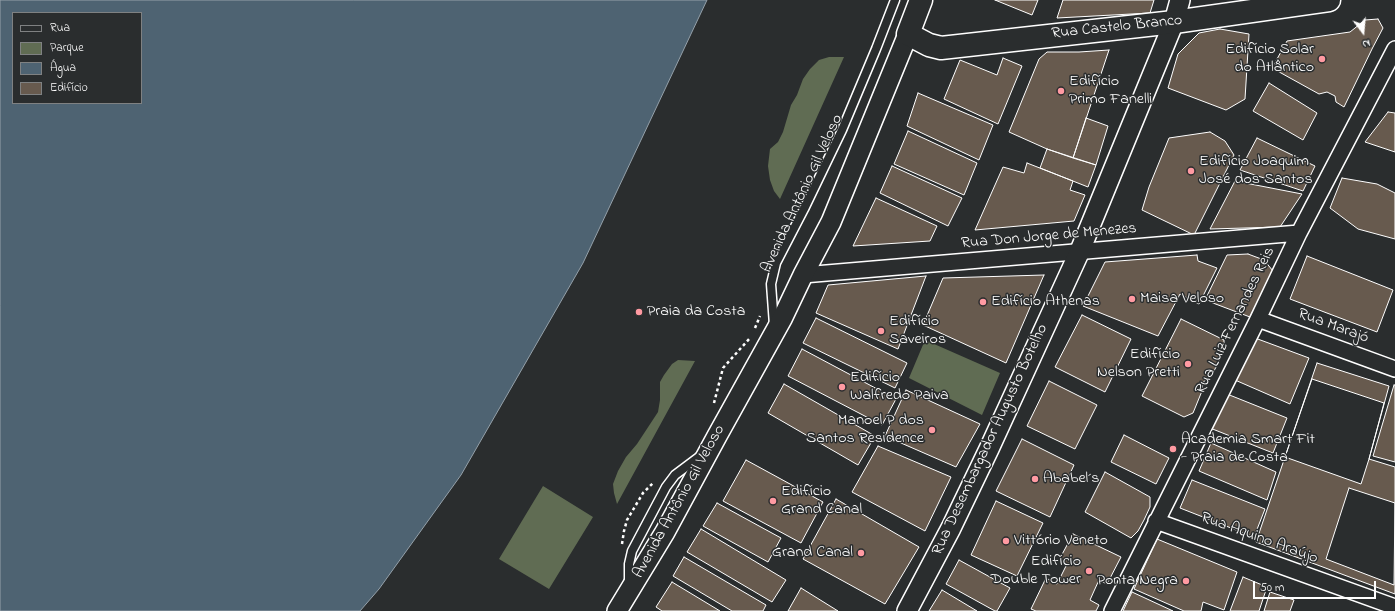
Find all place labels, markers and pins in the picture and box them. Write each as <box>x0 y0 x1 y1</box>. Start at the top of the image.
place label: Edifício Solar do Atlântico <box>1225 40 1314 78</box>
marker: Edifício Solar do Atlântico <box>1317 54 1327 64</box>
place label: Edifício Primo Fanelli <box>1069 72 1152 110</box>
marker: Edifício Primo Fanelli <box>1056 86 1066 96</box>
place label: Edifício Joaquim José dos Santos <box>1199 152 1313 190</box>
marker: Edifício Joaquim José dos Santos <box>1186 166 1196 176</box>
place label: Maisa Veloso <box>1140 289 1224 309</box>
place label: Edifício Athenas <box>991 292 1100 312</box>
marker: Maisa Veloso <box>1127 294 1137 304</box>
marker: Edifício Athenas <box>978 297 988 307</box>
place label: Praia da Costa <box>647 302 745 322</box>
marker: Praia da Costa <box>634 307 644 317</box>
place label: Edifício Saveiros <box>889 312 946 350</box>
marker: Edifício Saveiros <box>876 326 886 336</box>
place label: Edifício Nelson Pretti <box>1097 345 1180 383</box>
marker: Edifício Nelson Pretti <box>1183 359 1193 369</box>
place label: Edifício Walfredo Paiva <box>850 368 949 406</box>
marker: Edifício Walfredo Paiva <box>837 382 847 392</box>
place label: Manoel P dos Santos Residence <box>806 411 924 449</box>
marker: Manoel P dos Santos Residence <box>927 425 937 435</box>
place label: Academia Smart Fit - Praia de Costa <box>1181 430 1315 468</box>
marker: Academia Smart Fit - Praia de Costa <box>1168 444 1178 454</box>
place label: Ababel´s <box>1043 469 1099 489</box>
marker: Ababel´s <box>1030 474 1040 484</box>
place label: Edifício Grand Canal <box>781 482 862 520</box>
marker: Edifício Grand Canal <box>768 496 778 506</box>
place label: Vittório Veneto <box>1014 531 1108 551</box>
marker: Vittório Veneto <box>1001 536 1011 546</box>
place label: Grand Canal <box>772 543 853 563</box>
marker: Grand Canal <box>856 548 866 558</box>
place label: Edifício Double Tower <box>991 552 1081 590</box>
marker: Edifício Double Tower <box>1084 566 1094 576</box>
place label: Ponta Negra <box>1097 571 1178 591</box>
marker: Ponta Negra <box>1181 576 1191 586</box>

